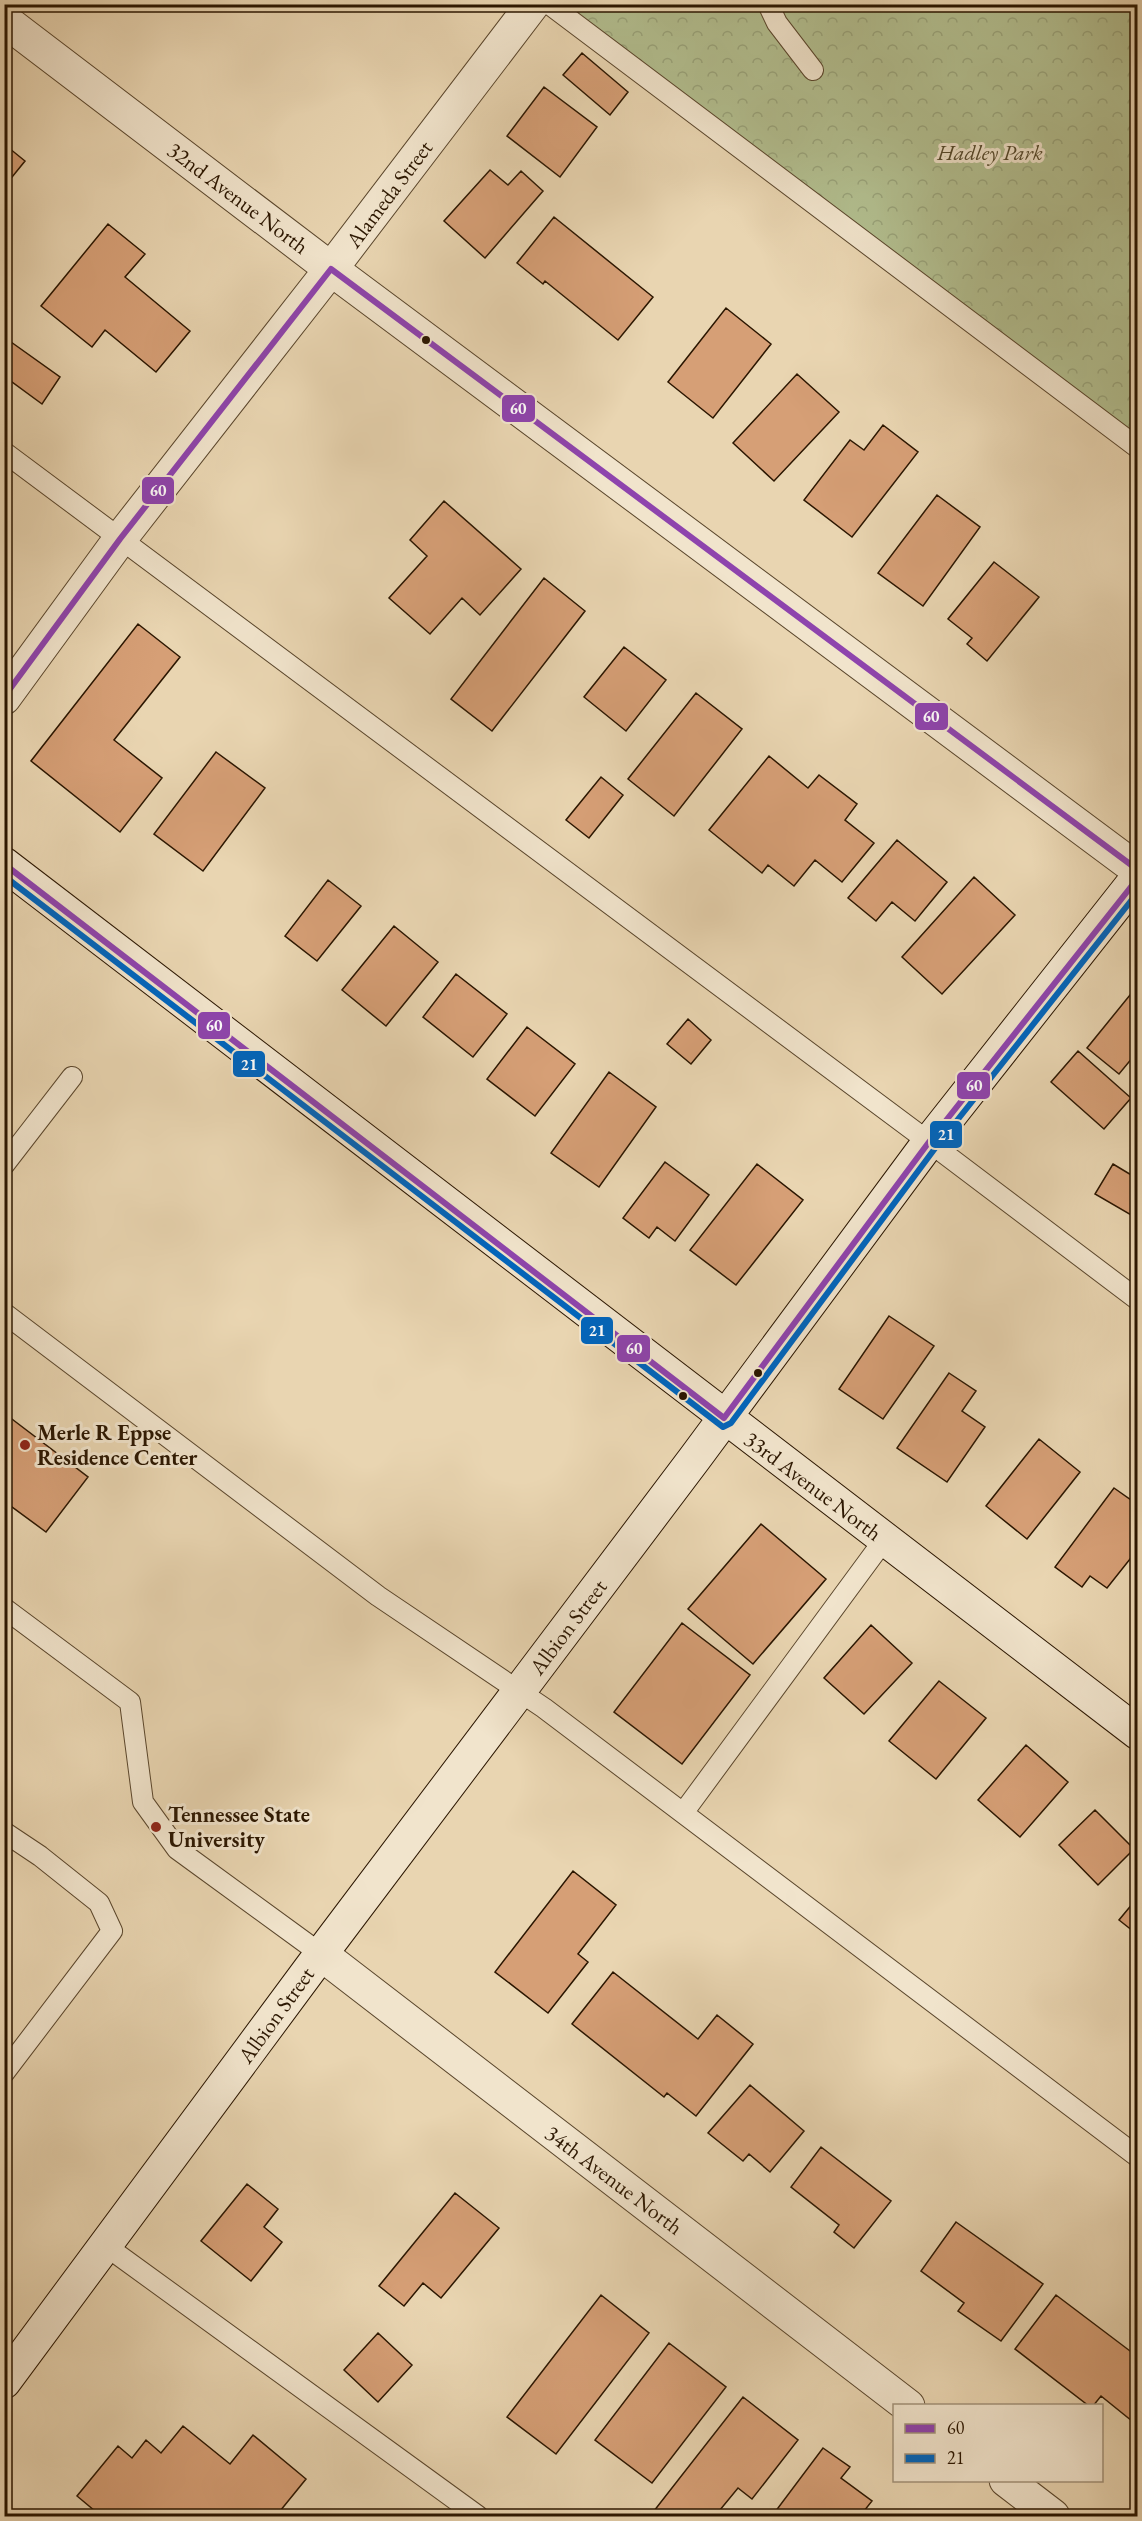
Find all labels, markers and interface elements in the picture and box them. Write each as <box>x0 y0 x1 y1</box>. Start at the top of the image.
street label: Alameda Street <box>338 134 439 254</box>
street label: 32nd Avenue North <box>162 135 314 261</box>
park label: Hadley Park <box>936 138 1043 167</box>
unlabelled marker <box>420 334 432 346</box>
line badge: 60 <box>501 394 536 423</box>
text: 60 <box>510 398 527 419</box>
line badge: 60 <box>141 476 175 505</box>
text: 60 <box>150 480 167 501</box>
line badge: 60 <box>914 702 949 731</box>
text: 60 <box>923 706 940 727</box>
line badge: 60 <box>197 1011 231 1040</box>
text: 60 <box>206 1015 223 1036</box>
line badge: 21 <box>232 1050 266 1078</box>
text: 21 <box>241 1054 257 1075</box>
line badge: 60 <box>956 1071 991 1100</box>
text: 60 <box>966 1075 983 1096</box>
line badge: 21 <box>929 1120 963 1149</box>
text: 21 <box>938 1124 954 1145</box>
line badge: 21 <box>580 1316 614 1345</box>
text: 21 <box>589 1320 605 1341</box>
line badge: 60 <box>616 1334 651 1363</box>
text: 60 <box>626 1338 643 1359</box>
unlabelled marker <box>752 1367 764 1379</box>
unlabelled marker <box>677 1390 689 1402</box>
place label: Merle R Eppse Residence Center <box>37 1418 198 1472</box>
street label: 33rd Avenue North <box>738 1425 888 1547</box>
marker: Merle R Eppse Residence Center <box>18 1438 32 1452</box>
street label: Albion Street <box>522 1573 613 1681</box>
place label: Tennessee State University <box>168 1800 310 1854</box>
marker: Tennessee State University <box>149 1820 163 1834</box>
street label: Albion Street <box>231 1961 321 2070</box>
street label: 34th Avenue North <box>539 2119 689 2241</box>
legend <box>893 2404 1103 2482</box>
text: 60 <box>947 2416 965 2439</box>
text: 21 <box>947 2446 964 2469</box>

